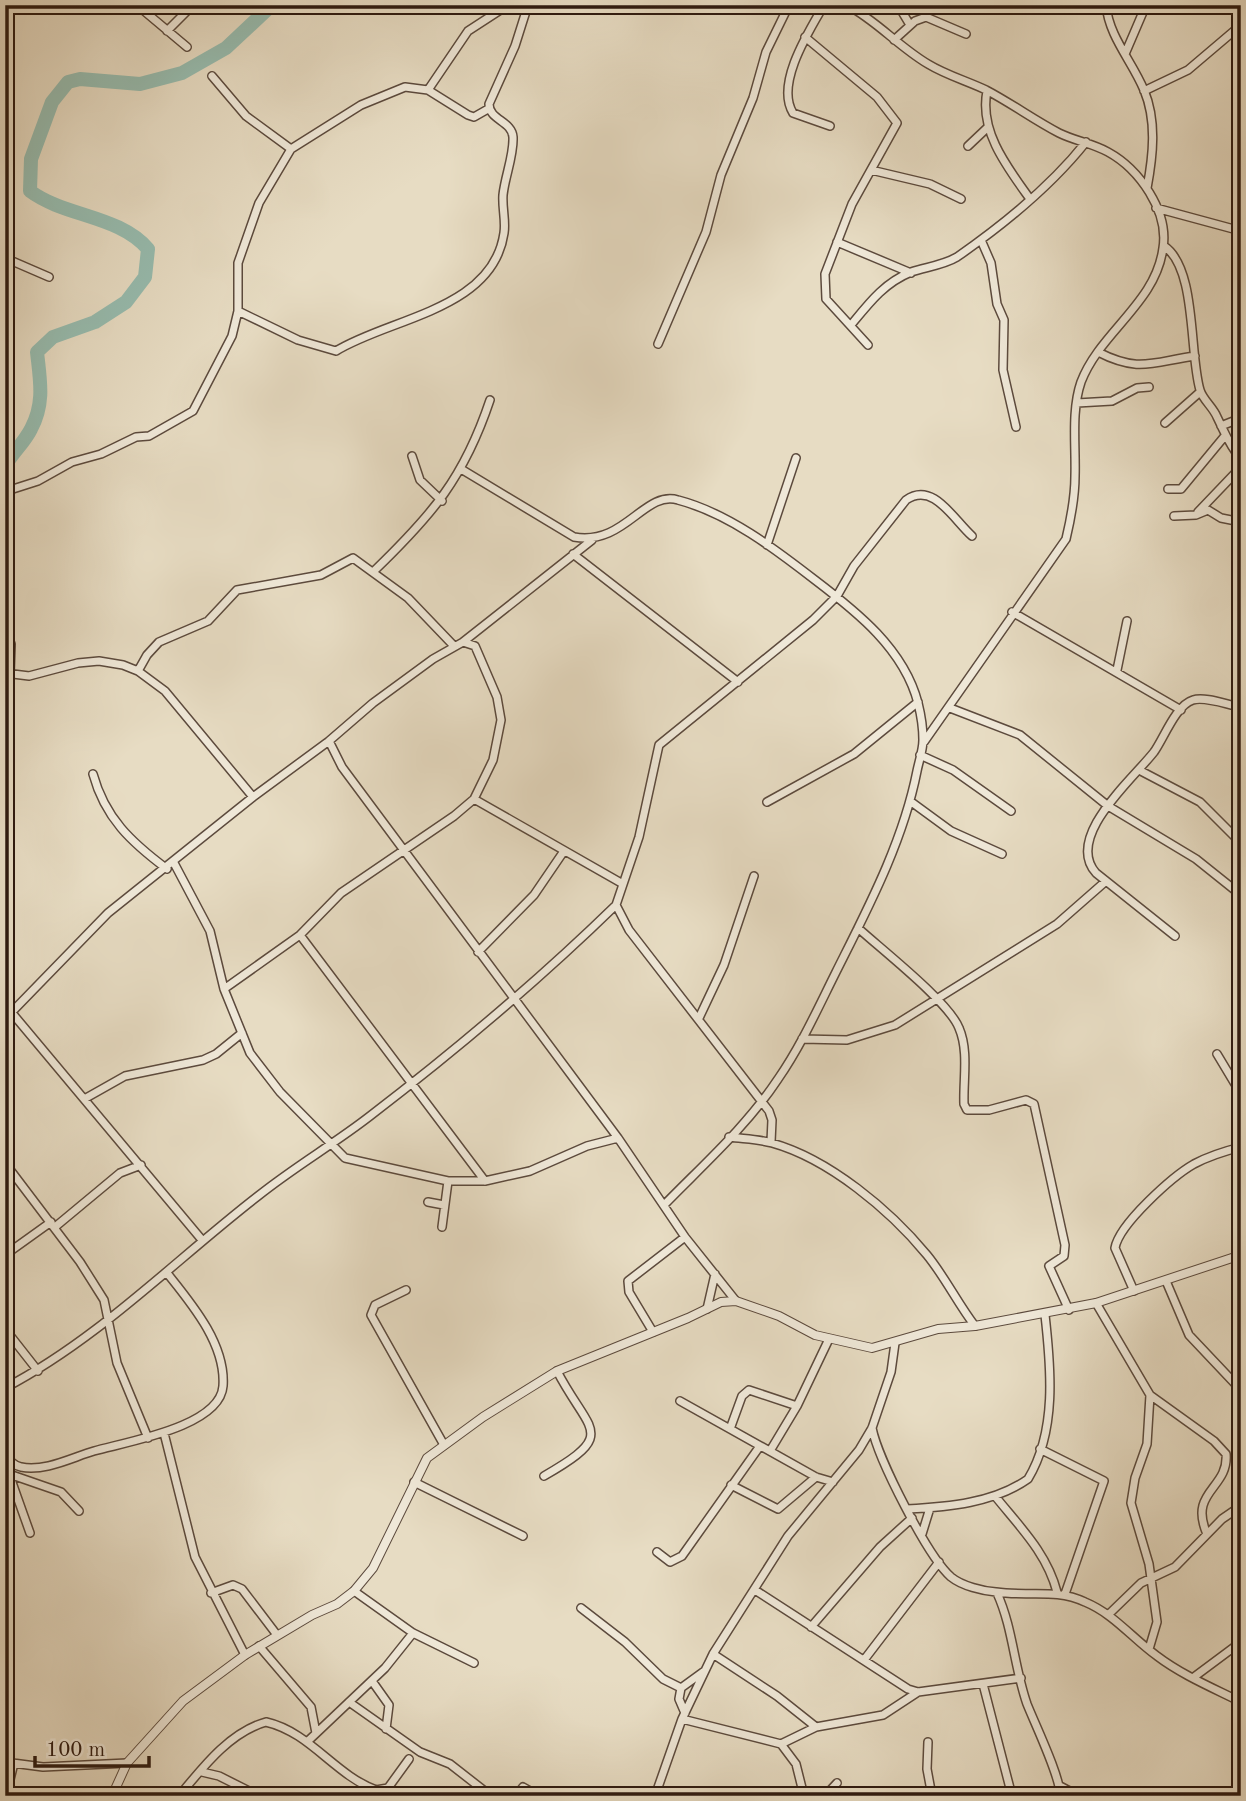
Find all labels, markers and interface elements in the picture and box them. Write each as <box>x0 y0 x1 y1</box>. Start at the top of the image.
scale bar <box>35 1724 149 1768</box>
text: 100 m <box>46 1740 105 1761</box>

